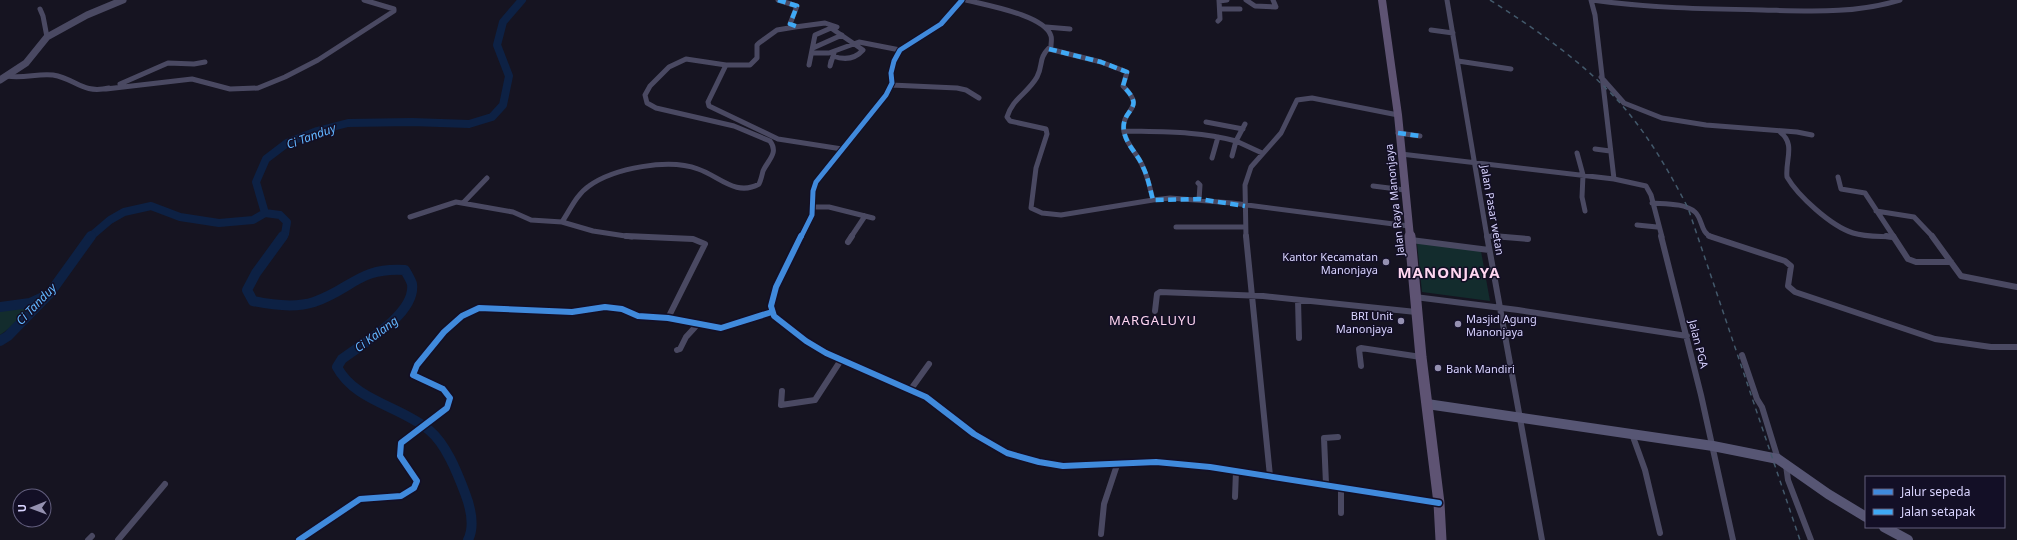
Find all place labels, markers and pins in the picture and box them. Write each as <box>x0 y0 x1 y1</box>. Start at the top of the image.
place label: Kantor Kecamatan Manonjaya <box>1282 249 1378 277</box>
marker: Kantor Kecamatan Manonjaya <box>1381 257 1391 267</box>
place label: BRI Unit Manonjaya <box>1336 308 1393 336</box>
place label: Masjid Agung Manonjaya <box>1466 311 1537 339</box>
marker: BRI Unit Manonjaya <box>1396 316 1406 326</box>
marker: Masjid Agung Manonjaya <box>1453 319 1463 329</box>
place label: Bank Mandiri <box>1446 361 1515 376</box>
marker: Bank Mandiri <box>1433 363 1443 373</box>

